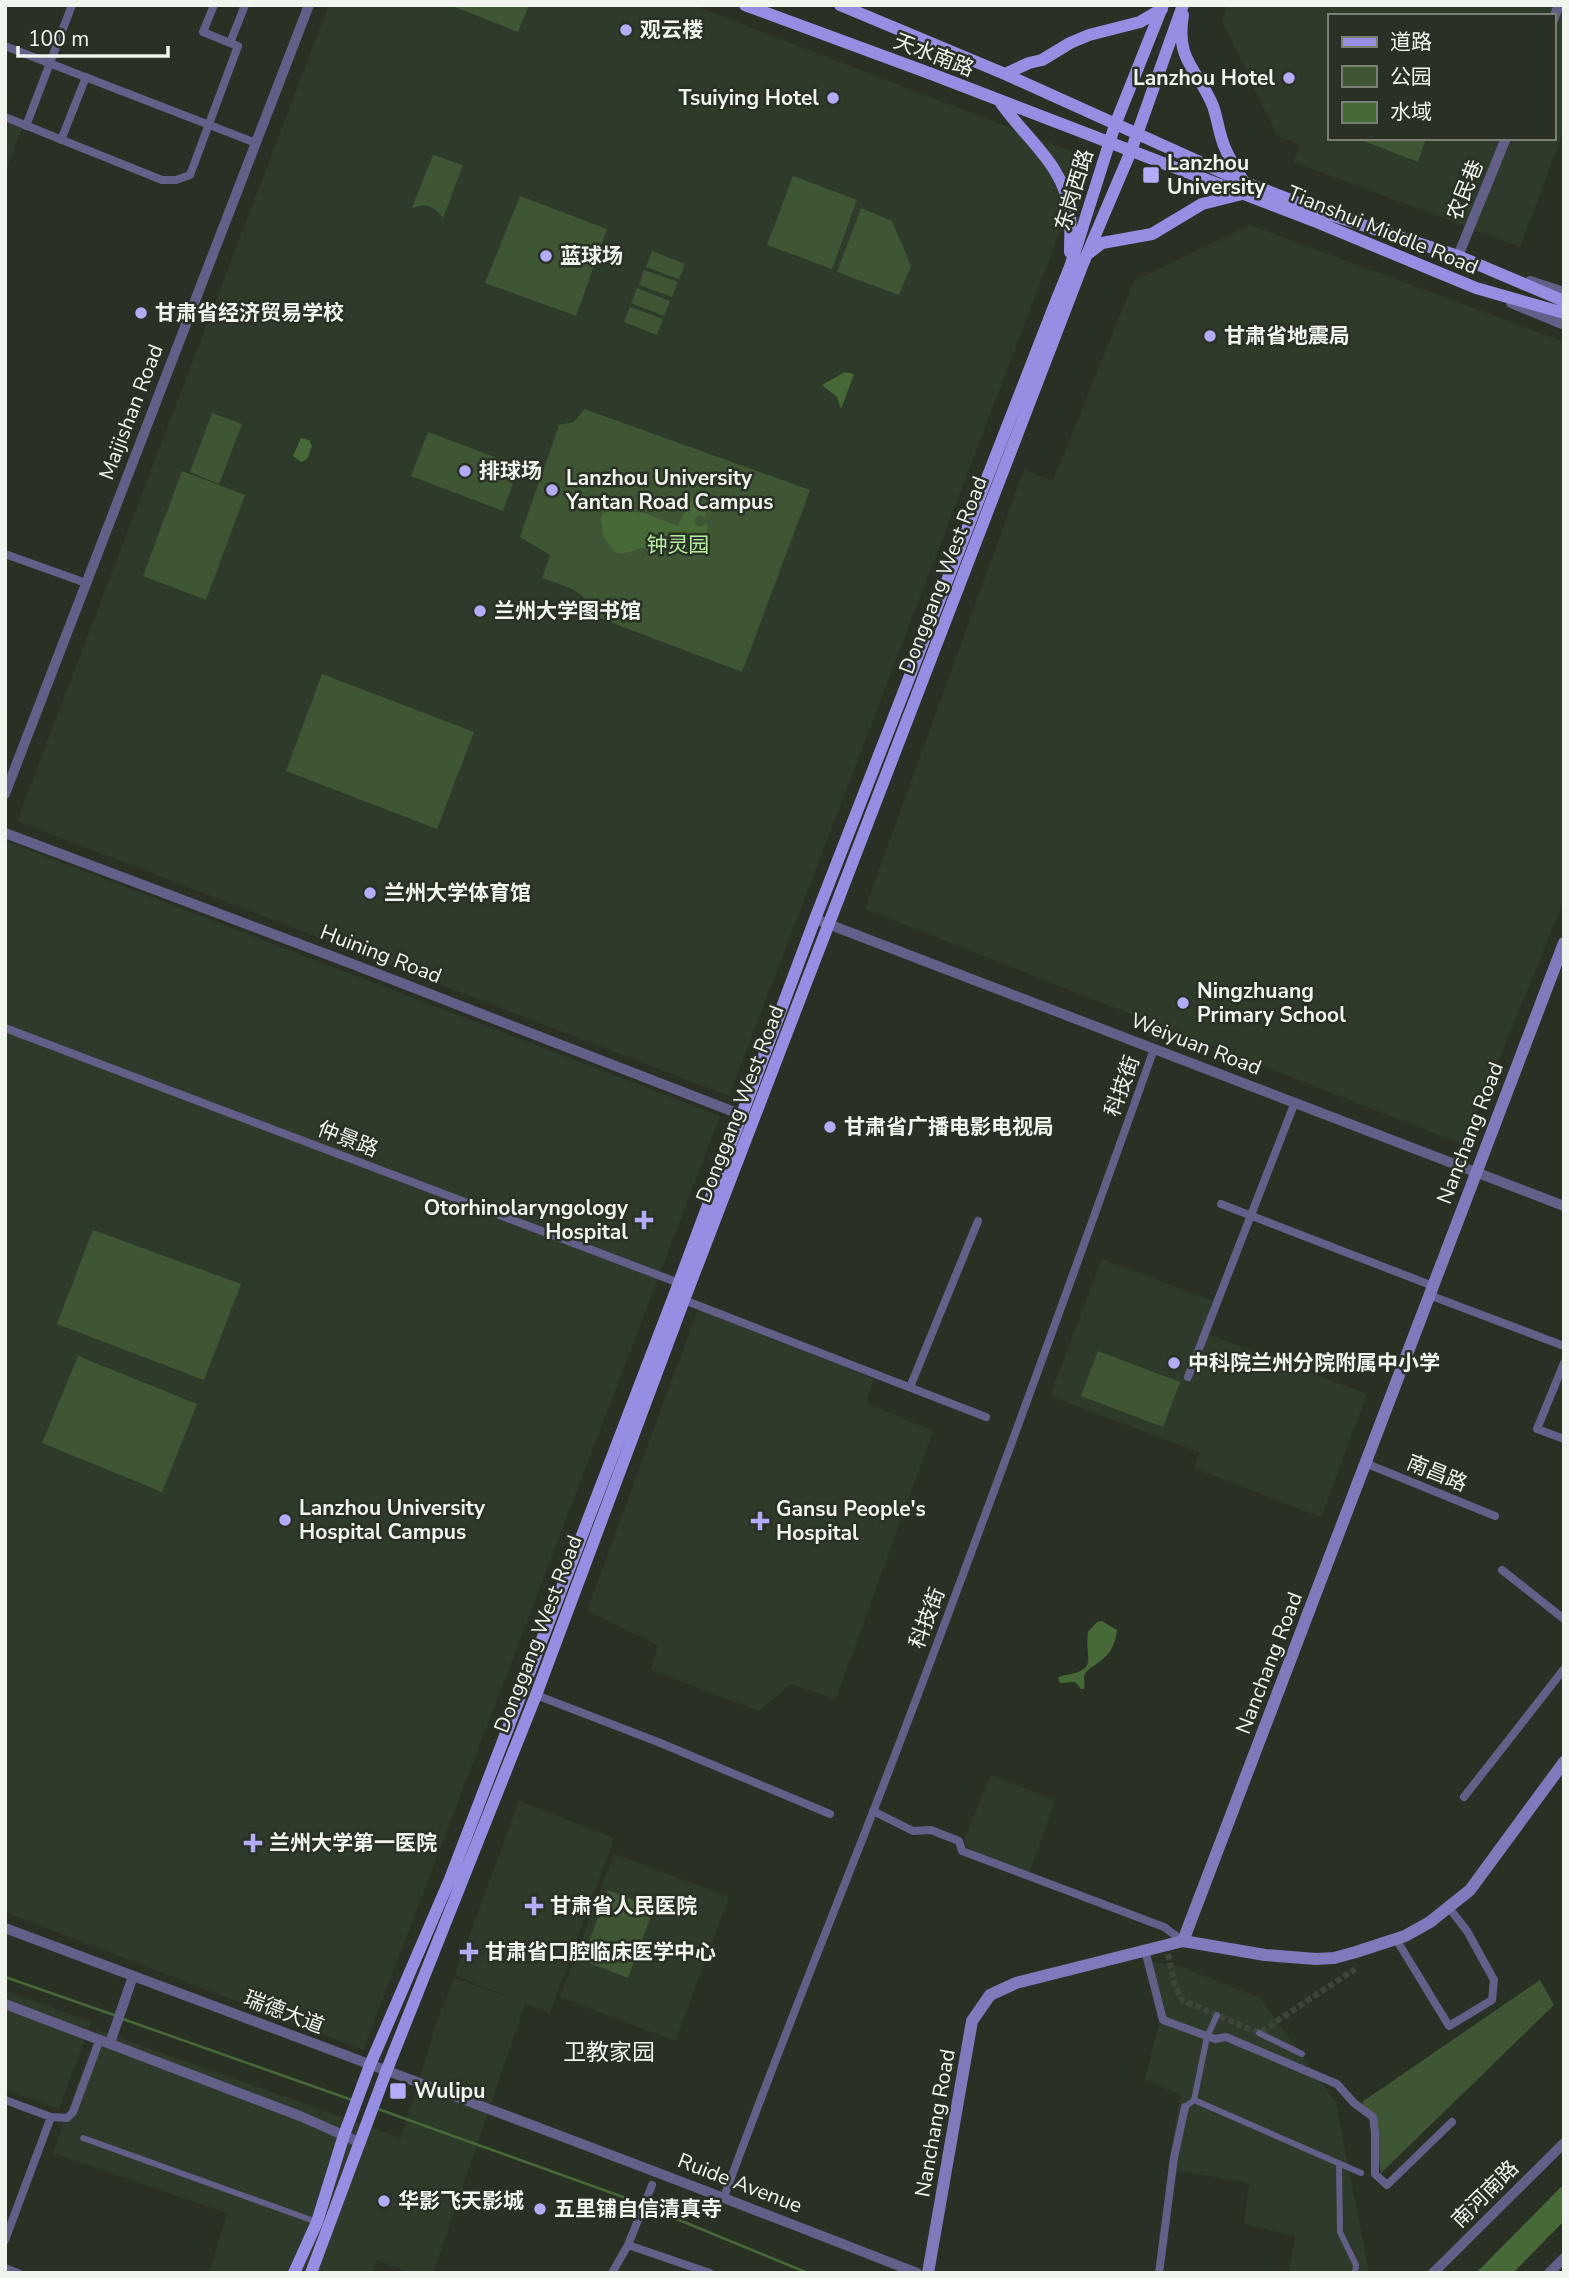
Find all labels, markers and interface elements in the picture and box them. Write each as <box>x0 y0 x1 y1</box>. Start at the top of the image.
scale bar <box>18 14 168 58</box>
legend <box>1328 14 1555 140</box>
place label: 观云楼 <box>640 16 703 44</box>
marker: 观云楼 <box>618 22 634 38</box>
text: 100 m <box>28 25 89 53</box>
street label: 天水南路 <box>890 27 978 83</box>
text: 道路 <box>1390 28 1432 56</box>
text: 公园 <box>1390 63 1432 91</box>
place label: Lanzhou Hotel <box>1133 64 1275 92</box>
marker: Lanzhou Hotel <box>1281 70 1297 86</box>
place label: Tsuiying Hotel <box>679 84 819 112</box>
marker: Tsuiying Hotel <box>825 90 841 106</box>
text: 水域 <box>1390 98 1432 126</box>
street label: 东岗西路 <box>1048 146 1100 234</box>
place label: Lanzhou University <box>1167 149 1266 201</box>
street label: 农民巷 <box>1440 156 1490 224</box>
marker: Lanzhou University <box>1141 165 1161 185</box>
street label: Tianshui Middle Road <box>1283 179 1483 281</box>
place label: 蓝球场 <box>560 242 623 270</box>
marker: 蓝球场 <box>538 248 554 264</box>
place label: 甘肃省经济贸易学校 <box>155 299 344 327</box>
marker: 甘肃省经济贸易学校 <box>133 305 149 321</box>
place label: 甘肃省地震局 <box>1224 322 1350 350</box>
marker: 甘肃省地震局 <box>1202 328 1218 344</box>
street label: Maijishan Road <box>92 340 170 484</box>
place label: 排球场 <box>479 457 542 485</box>
marker: 排球场 <box>457 463 473 479</box>
place label: Lanzhou University Yantan Road Campus <box>565 464 773 516</box>
street label: Donggang West Road <box>892 472 994 678</box>
marker: Lanzhou University Yantan Road Campus <box>544 482 560 498</box>
park label: 钟灵园 <box>647 531 710 559</box>
place label: 兰州大学图书馆 <box>494 597 641 625</box>
marker: 兰州大学图书馆 <box>472 603 488 619</box>
place label: 兰州大学体育馆 <box>384 879 531 907</box>
marker: 兰州大学体育馆 <box>362 885 378 901</box>
street label: Huining Road <box>316 918 446 990</box>
place label: Ningzhuang Primary School <box>1197 977 1346 1029</box>
marker: Ningzhuang Primary School <box>1175 995 1191 1011</box>
street label: Donggang West Road <box>689 1001 791 1207</box>
street label: Weiyuan Road <box>1127 1006 1265 1082</box>
street label: 科技街 <box>1098 1052 1146 1120</box>
street label: Nanchang Road <box>1430 1058 1510 1208</box>
place label: 甘肃省广播电影电视局 <box>844 1113 1054 1141</box>
street label: 仲景路 <box>314 1115 382 1163</box>
marker: 甘肃省广播电影电视局 <box>822 1119 838 1135</box>
place label: Otorhinolaryngology Hospital <box>424 1194 629 1246</box>
marker: Otorhinolaryngology Hospital <box>634 1210 654 1230</box>
place label: 中科院兰州分院附属中小学 <box>1188 1349 1440 1377</box>
marker: 中科院兰州分院附属中小学 <box>1166 1355 1182 1371</box>
street label: 南昌路 <box>1403 1448 1471 1498</box>
place label: Lanzhou University Hospital Campus <box>299 1494 486 1546</box>
place label: Gansu People's Hospital <box>776 1495 926 1547</box>
marker: Gansu People's Hospital <box>750 1511 770 1531</box>
marker: Lanzhou University Hospital Campus <box>277 1512 293 1528</box>
street label: Donggang West Road <box>487 1531 589 1737</box>
street label: 科技街 <box>903 1584 951 1652</box>
street label: Nanchang Road <box>1229 1588 1309 1738</box>
place label: 兰州大学第一医院 <box>269 1829 437 1857</box>
marker: 兰州大学第一医院 <box>243 1833 263 1853</box>
place label: 甘肃省人民医院 <box>550 1892 697 1920</box>
marker: 甘肃省人民医院 <box>524 1896 544 1916</box>
place label: 甘肃省口腔临床医学中心 <box>485 1938 716 1966</box>
marker: 甘肃省口腔临床医学中心 <box>459 1942 479 1962</box>
street label: 瑞德大道 <box>240 1984 328 2040</box>
district label: 卫教家园 <box>563 2037 655 2068</box>
street label: Nanchang Road <box>908 2047 962 2199</box>
place label: Wulipu <box>414 2077 485 2105</box>
marker: Wulipu <box>388 2081 408 2101</box>
street label: Ruide Avenue <box>674 2146 806 2220</box>
street label: 南河南路 <box>1445 2154 1525 2234</box>
place label: 华影飞天影城 <box>398 2187 524 2215</box>
marker: 华影飞天影城 <box>376 2193 392 2209</box>
place label: 五里铺自信清真寺 <box>554 2195 722 2223</box>
marker: 五里铺自信清真寺 <box>532 2201 548 2217</box>

